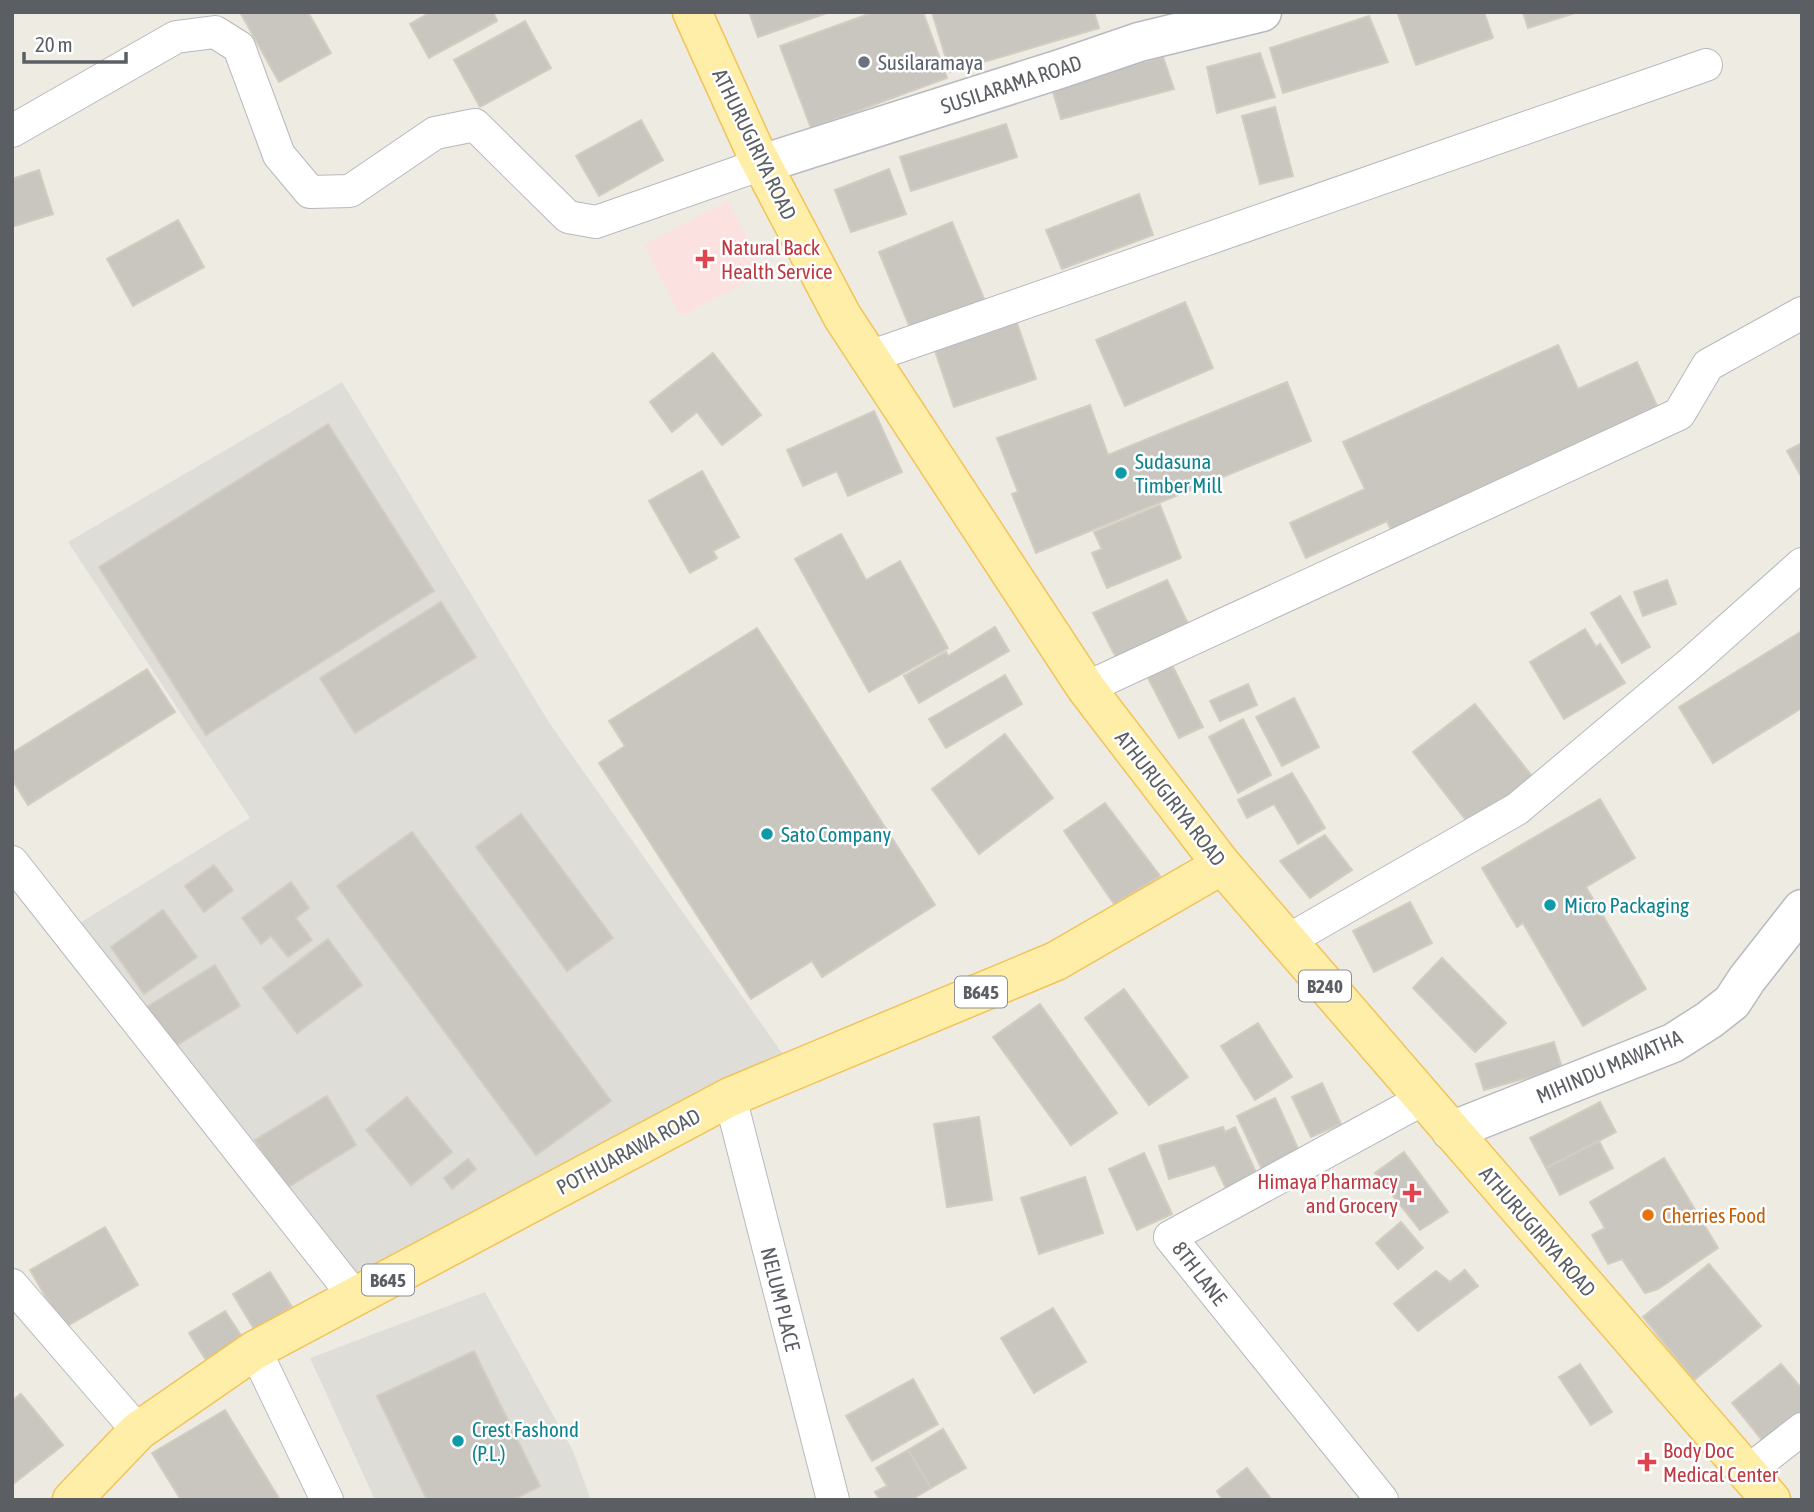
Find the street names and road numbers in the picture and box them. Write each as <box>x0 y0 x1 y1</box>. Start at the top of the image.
street label: SUSILARAMA ROAD <box>938 50 1084 118</box>
street label: ATHURUGIRIYA ROAD <box>708 65 802 223</box>
street label: ATHURUGIRIYA ROAD <box>1111 726 1231 870</box>
road number: B240 <box>1299 970 1351 1002</box>
road number: B645 <box>955 976 1007 1008</box>
street label: MIHINDU MAWATHA <box>1532 1024 1686 1108</box>
street label: POTHUARAWA ROAD <box>552 1103 704 1199</box>
street label: ATHURUGIRIYA ROAD <box>1475 1161 1601 1301</box>
street label: 8TH LANE <box>1168 1236 1232 1310</box>
street label: NELUM PLACE <box>757 1245 805 1353</box>
road number: B645 <box>362 1264 414 1296</box>

